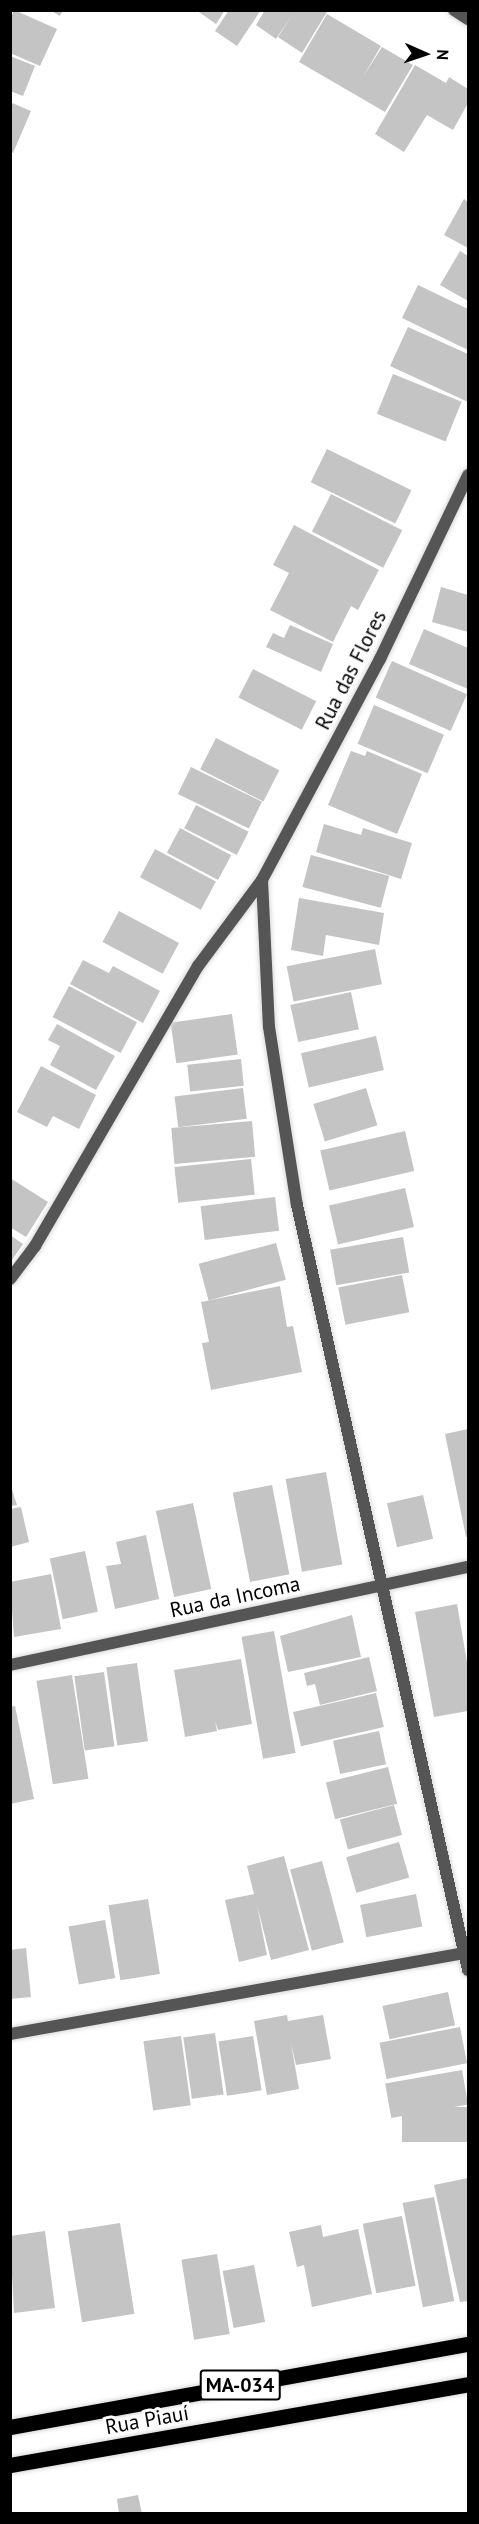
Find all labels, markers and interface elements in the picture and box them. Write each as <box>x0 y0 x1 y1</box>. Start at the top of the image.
north arrow <box>395 24 455 84</box>
text: N <box>433 49 453 61</box>
street label: Rua das Flores <box>310 606 392 734</box>
street label: Rua da Incoma <box>168 1571 302 1623</box>
road number: MA-034 <box>200 2368 280 2402</box>
street label: Rua Piauí <box>103 2400 191 2440</box>

